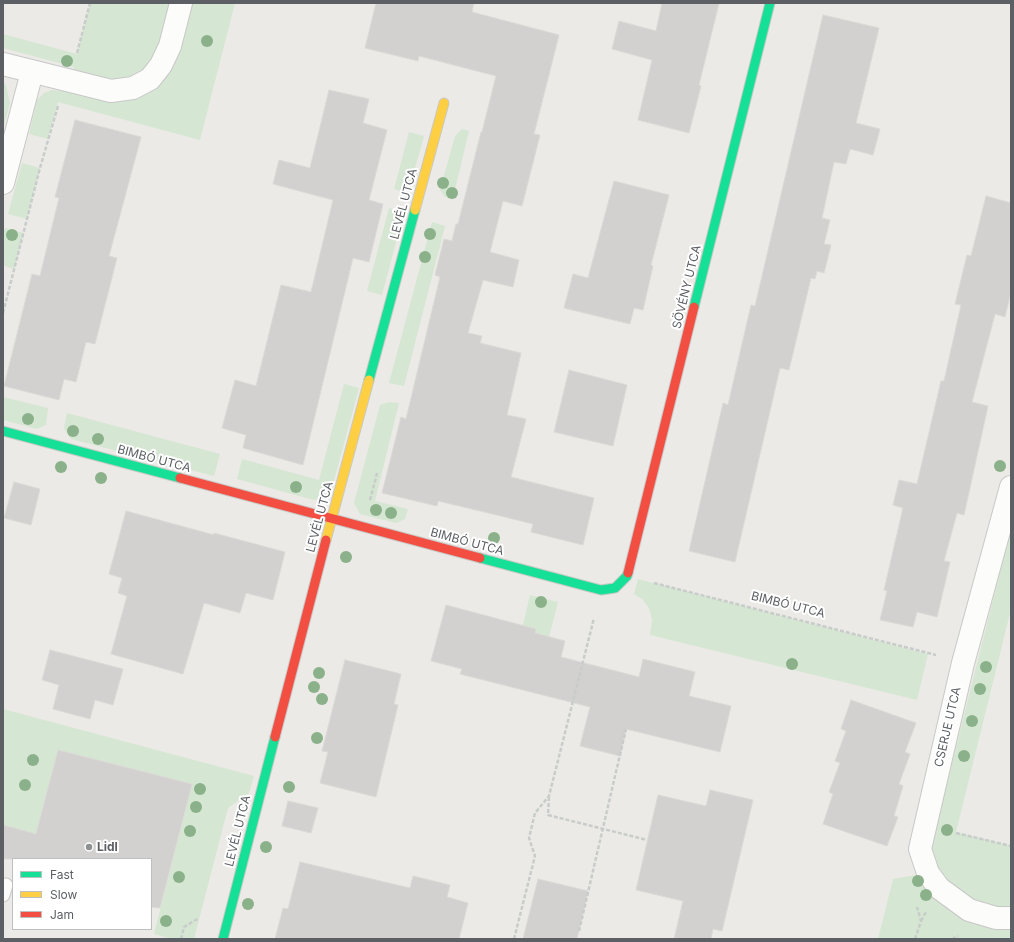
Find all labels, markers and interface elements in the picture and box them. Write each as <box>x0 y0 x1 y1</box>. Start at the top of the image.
street label: LEVÉL UTCA <box>388 167 420 241</box>
street label: SÖVÉNY UTCA <box>670 244 704 330</box>
street label: BIMBÓ UTCA <box>116 442 192 476</box>
street label: LEVÉL UTCA <box>304 480 336 554</box>
street label: BIMBÓ UTCA <box>429 525 505 559</box>
street label: BIMBÓ UTCA <box>750 589 826 621</box>
street label: CSERJE UTCA <box>932 685 964 769</box>
street label: LEVÉL UTCA <box>222 794 254 868</box>
place label: Lidl <box>97 840 118 854</box>
marker: Lidl <box>84 842 94 852</box>
legend <box>12 858 152 930</box>
text: Fast <box>50 867 74 882</box>
text: Slow <box>50 887 77 902</box>
text: Jam <box>50 907 74 922</box>

